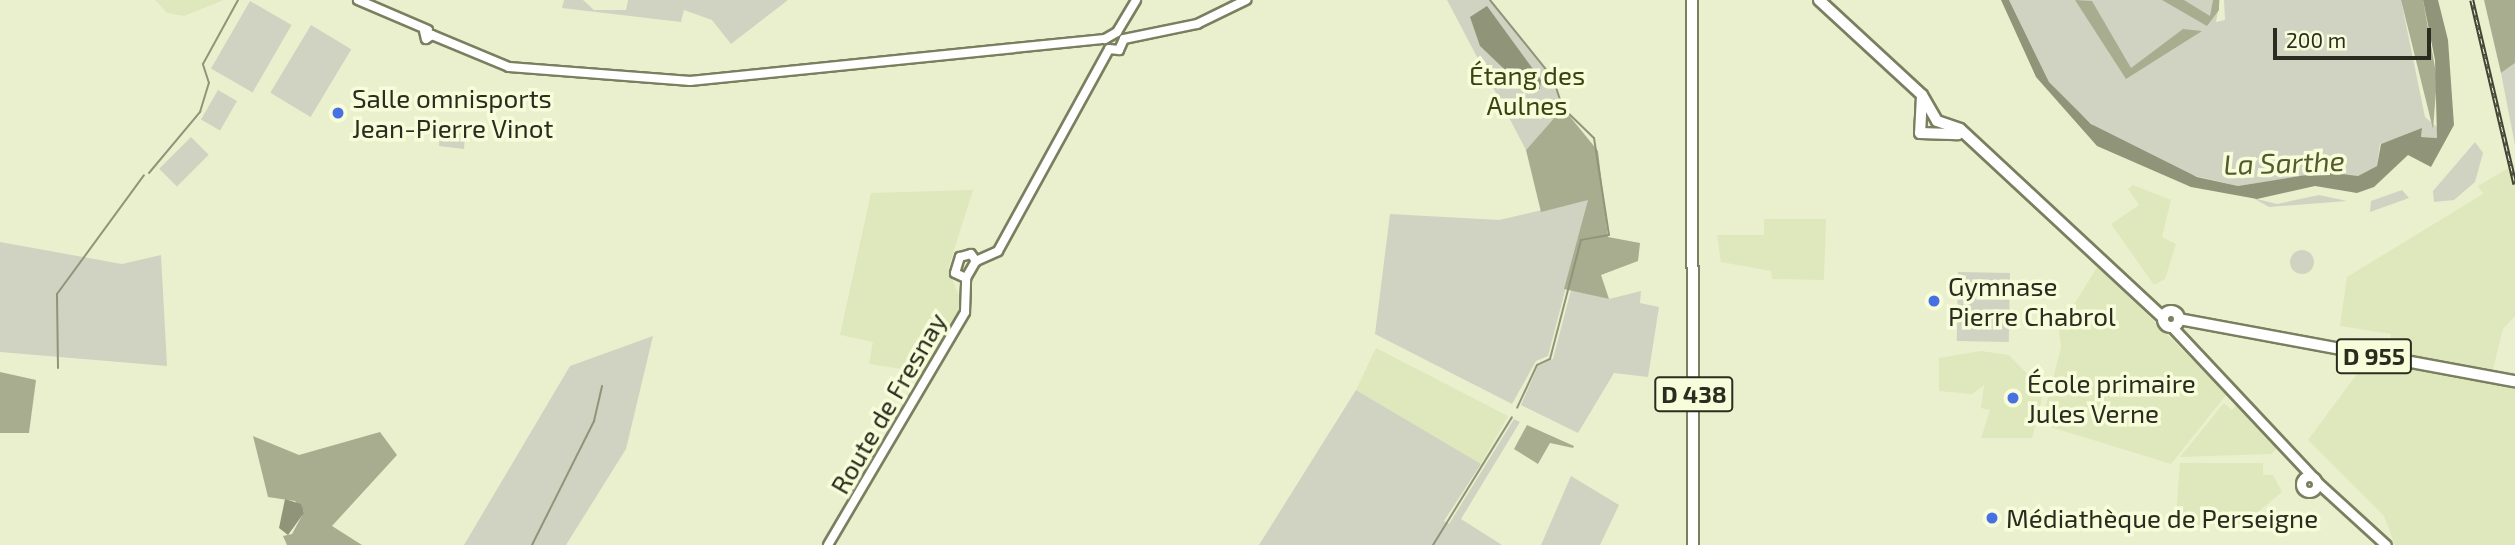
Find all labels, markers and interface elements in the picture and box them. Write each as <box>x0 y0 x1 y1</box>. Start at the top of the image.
scale bar <box>2277 14 2434 58</box>
text: 200 m <box>2286 27 2346 52</box>
park label: Étang des Aulnes <box>1469 59 1585 120</box>
place label: Salle omnisports Jean-Pierre Vinot <box>352 82 554 144</box>
marker: Salle omnisports Jean-Pierre Vinot <box>330 105 346 121</box>
water label: La Sarthe <box>2223 143 2345 181</box>
place label: Gymnase Pierre Chabrol <box>1948 270 2116 332</box>
marker: Gymnase Pierre Chabrol <box>1926 293 1942 309</box>
street label: Route de Fresnay <box>824 307 952 499</box>
road number: D 955 <box>2336 335 2412 376</box>
place label: École primaire Jules Verne <box>2027 367 2196 428</box>
road number: D 438 <box>1654 374 1734 414</box>
marker: École primaire Jules Verne <box>2005 390 2021 406</box>
place label: Médiathèque de Perseigne <box>2006 502 2318 534</box>
marker: Médiathèque de Perseigne <box>1984 510 2000 526</box>

